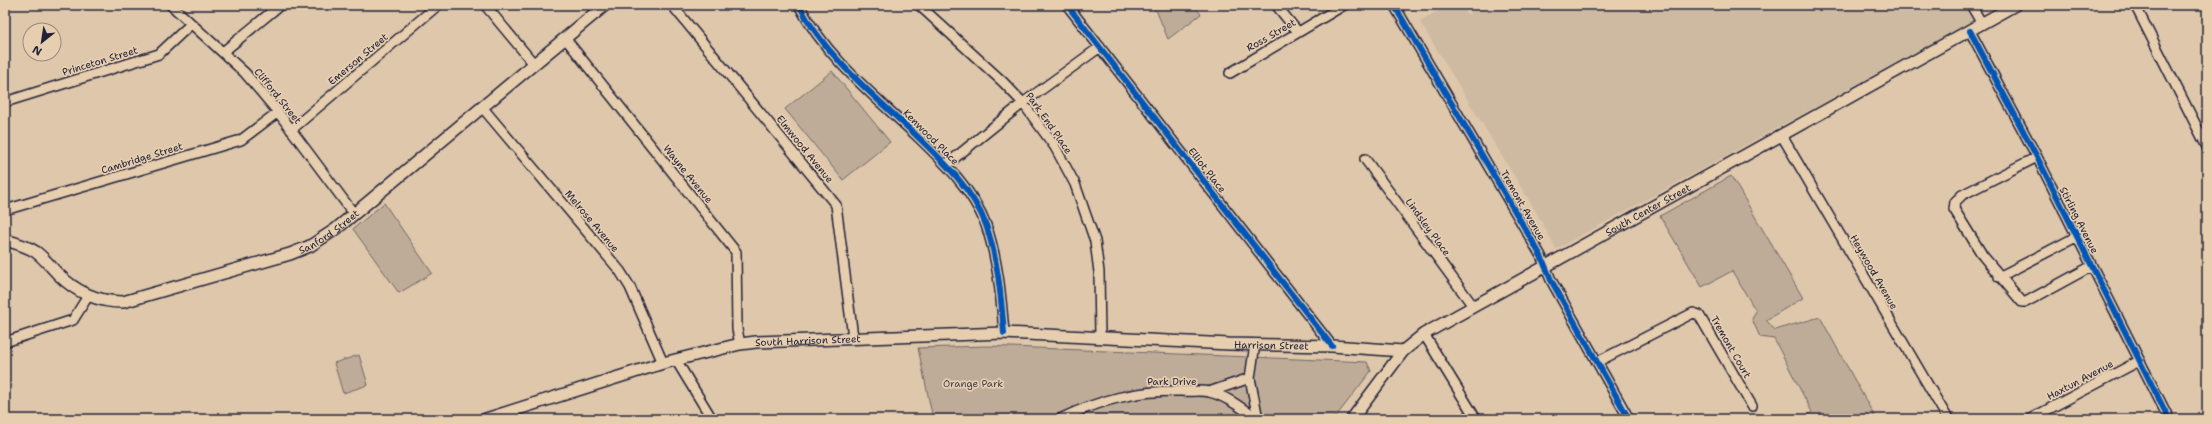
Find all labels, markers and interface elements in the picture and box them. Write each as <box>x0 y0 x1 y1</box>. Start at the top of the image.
street label: Ross Street <box>1244 16 1298 54</box>
north arrow <box>22 22 62 62</box>
street label: Emerson Street <box>325 30 391 88</box>
text: N <box>29 41 45 59</box>
street label: Princeton Street <box>61 43 139 79</box>
street label: Clifford Street <box>251 65 305 127</box>
street label: Park End Place <box>1023 90 1075 157</box>
street label: Kenwood Place <box>900 106 962 168</box>
street label: Elmwood Avenue <box>774 113 836 186</box>
street label: Cambridge Street <box>100 139 184 177</box>
street label: Wayne Avenue <box>660 142 716 206</box>
street label: Elliot Place <box>1185 145 1229 196</box>
street label: Tremont Avenue <box>1498 168 1548 243</box>
street label: South Center Street <box>1603 181 1693 238</box>
street label: Stirling Avenue <box>2057 184 2102 256</box>
street label: Melrose Avenue <box>562 187 622 255</box>
street label: Lindsley Place <box>1403 196 1454 259</box>
street label: Sanford Street <box>297 206 361 256</box>
street label: Heywood Avenue <box>1847 232 1901 312</box>
street label: Tremont Court <box>1708 313 1754 381</box>
street label: South Harrison Street <box>755 332 861 349</box>
street label: Harrison Street <box>1234 338 1309 352</box>
street label: Haxtun Avenue <box>2045 357 2116 403</box>
street label: Park Drive <box>1147 375 1197 388</box>
park label: Orange Park <box>943 377 1003 390</box>

